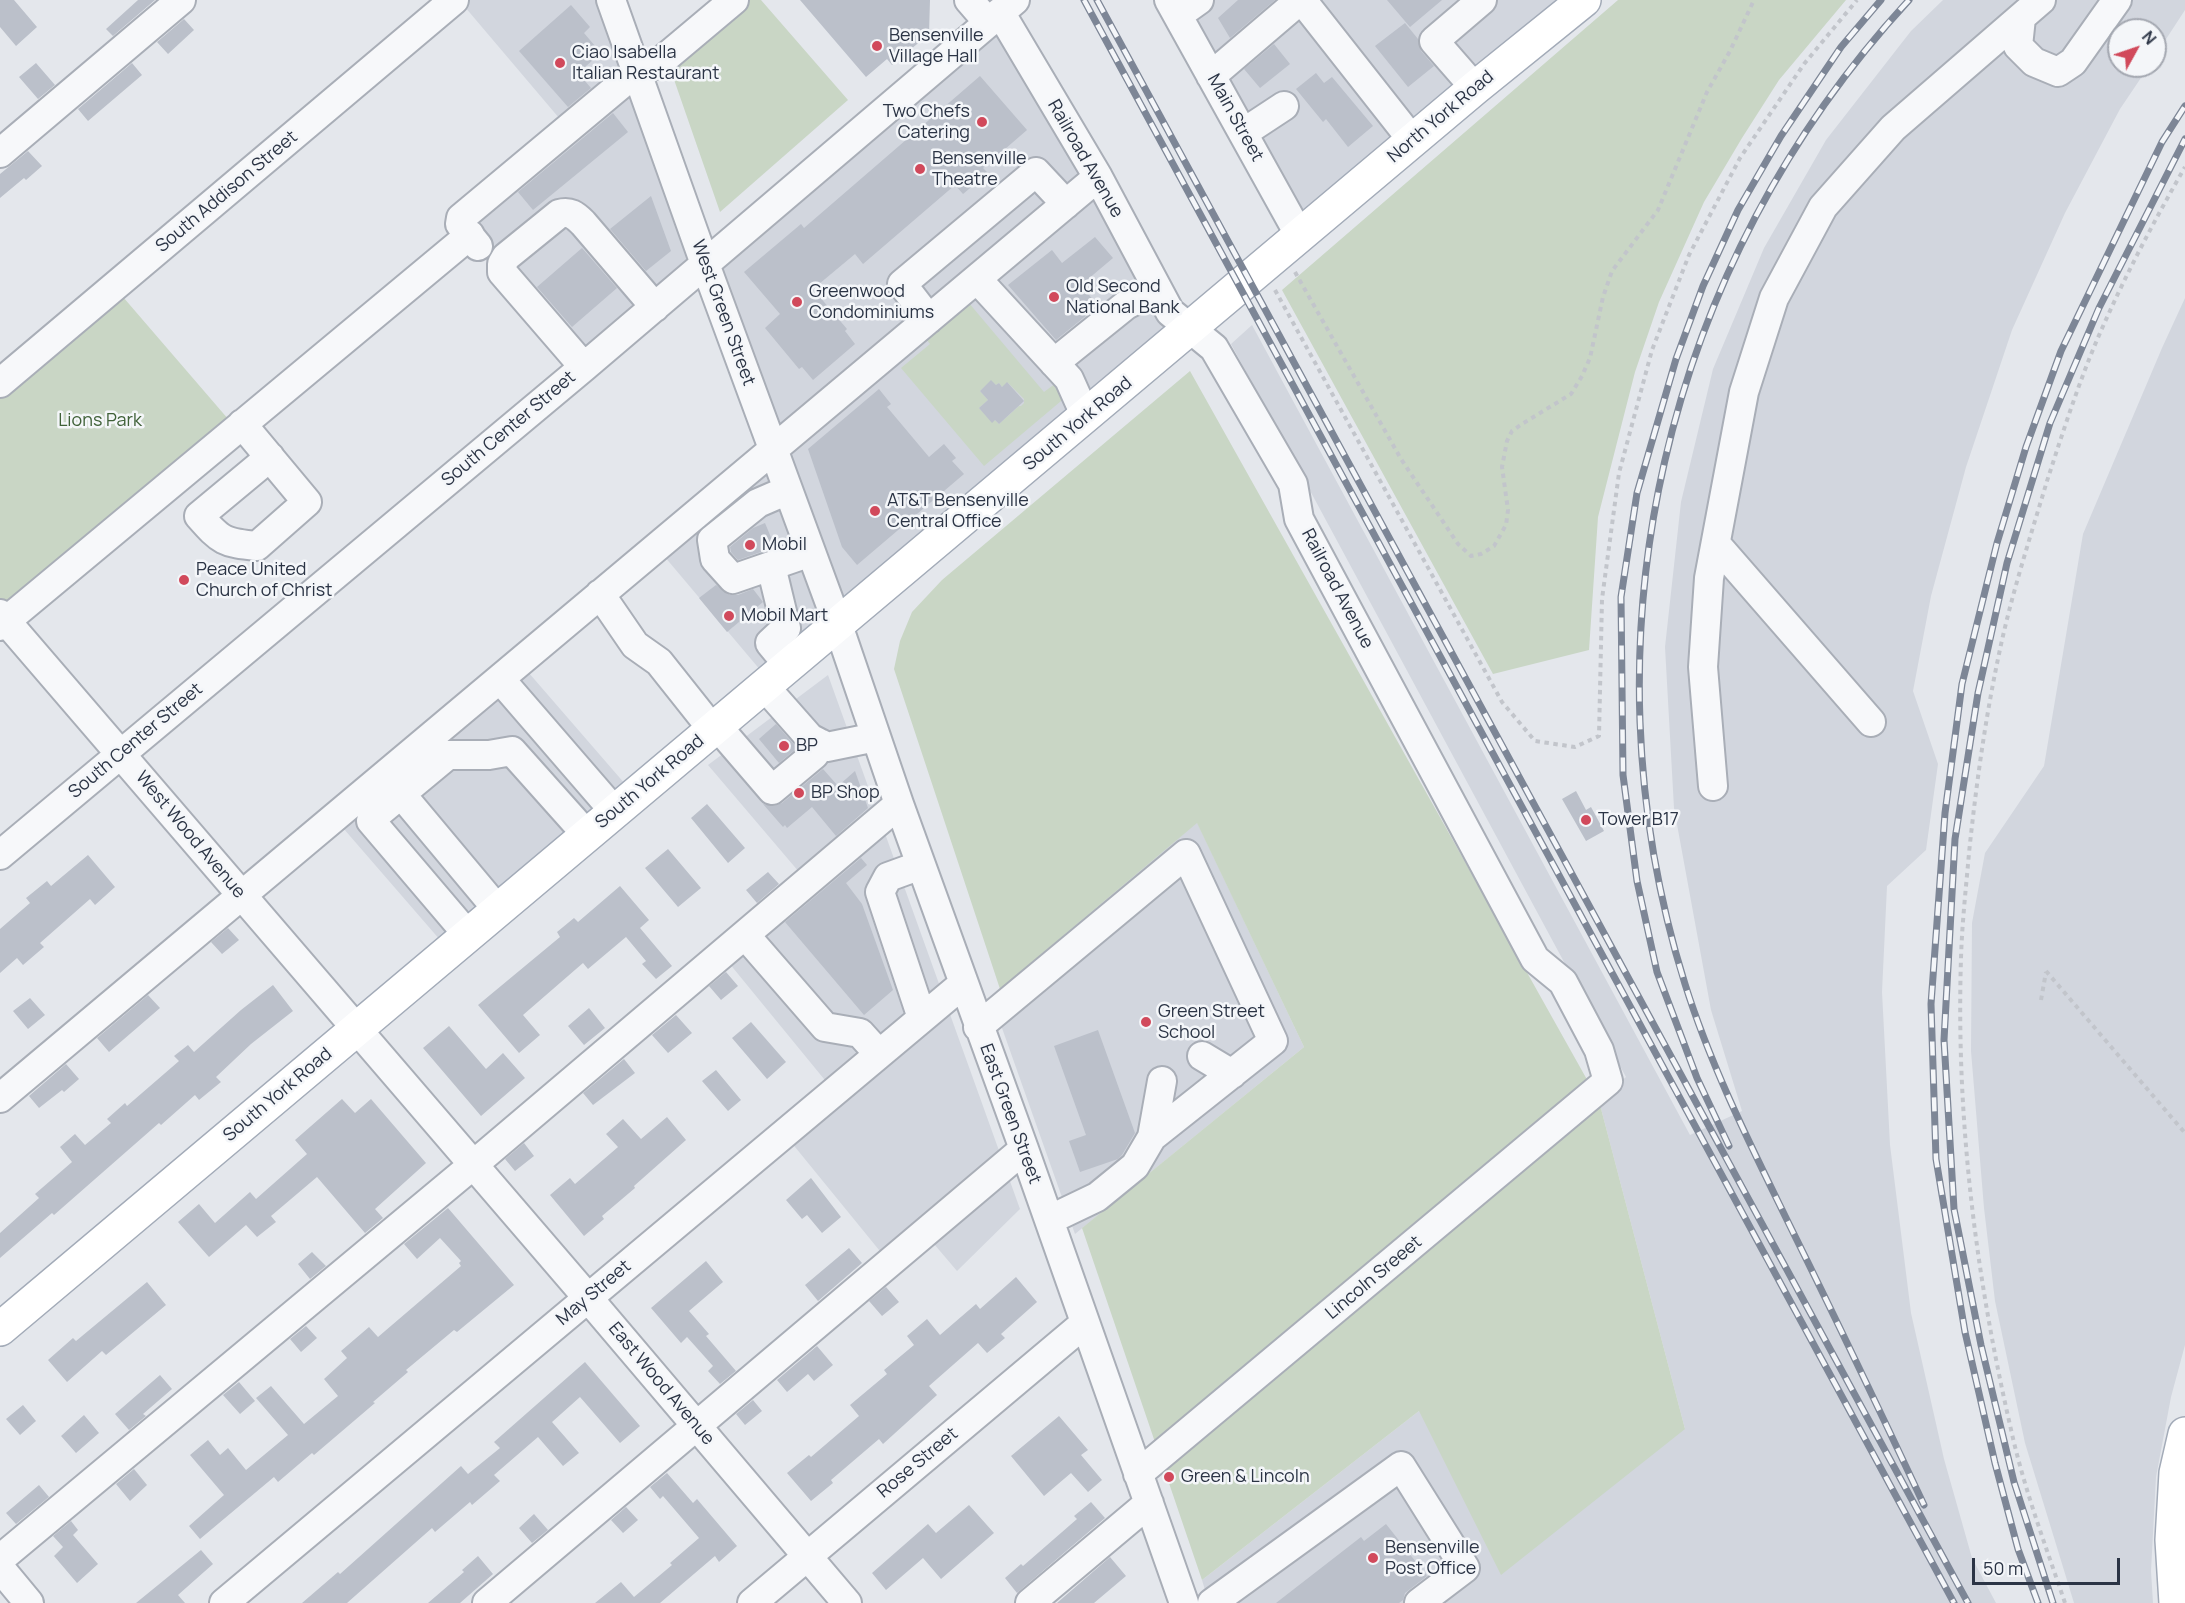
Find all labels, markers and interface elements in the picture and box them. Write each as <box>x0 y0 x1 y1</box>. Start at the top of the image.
north arrow <box>2107 18 2167 78</box>
place label: Bensenville Village Hall <box>889 25 984 68</box>
text: N <box>2137 26 2161 49</box>
marker: Bensenville Village Hall <box>870 39 884 53</box>
place label: Ciao Isabella Italian Restaurant <box>572 42 719 84</box>
marker: Ciao Isabella Italian Restaurant <box>553 56 567 70</box>
street label: North York Road <box>1384 66 1498 168</box>
street label: Main Street <box>1202 71 1268 165</box>
street label: Railroad Avenue <box>1042 96 1128 222</box>
place label: Two Chefs Catering <box>883 101 970 144</box>
marker: Two Chefs Catering <box>975 115 989 129</box>
street label: South Addison Street <box>152 126 302 258</box>
place label: Bensenville Theatre <box>932 148 1027 190</box>
marker: Bensenville Theatre <box>913 162 927 176</box>
street label: West Green Street <box>687 237 759 389</box>
place label: Old Second National Bank <box>1066 276 1180 318</box>
place label: Greenwood Condominiums <box>809 281 934 324</box>
marker: Old Second National Bank <box>1047 290 1061 304</box>
marker: Greenwood Condominiums <box>790 295 804 309</box>
street label: South Center Street <box>438 367 580 491</box>
street label: South York Road <box>1019 372 1137 476</box>
park label: Lions Park <box>58 410 142 432</box>
place label: AT&T Bensenville Central Office <box>887 490 1029 532</box>
marker: AT&T Bensenville Central Office <box>868 504 882 518</box>
street label: Railroad Avenue <box>1296 525 1378 653</box>
place label: Mobil <box>762 534 807 556</box>
marker: Mobil <box>743 538 757 552</box>
place label: Peace United Church of Christ <box>196 559 332 602</box>
marker: Peace United Church of Christ <box>177 573 191 587</box>
place label: Mobil Mart <box>741 605 828 627</box>
marker: Mobil Mart <box>722 609 736 623</box>
street label: South Center Street <box>65 679 207 803</box>
street label: South York Road <box>591 730 709 834</box>
place label: BP <box>796 735 818 757</box>
marker: BP <box>777 739 791 753</box>
street label: West Wood Avenue <box>130 767 250 903</box>
place label: BP Shop <box>811 782 880 804</box>
marker: BP Shop <box>792 786 806 800</box>
place label: Tower B17 <box>1598 809 1679 831</box>
marker: Tower B17 <box>1579 813 1593 827</box>
place label: Green Street School <box>1158 1001 1265 1044</box>
marker: Green Street School <box>1139 1015 1153 1029</box>
street label: East Green Street <box>975 1041 1045 1187</box>
street label: South York Road <box>219 1043 337 1147</box>
street label: Lincoln Sreeet <box>1321 1231 1427 1325</box>
street label: May Street <box>552 1256 636 1330</box>
street label: East Wood Avenue <box>603 1318 719 1450</box>
street label: Rose Street <box>873 1423 963 1503</box>
place label: Green & Lincoln <box>1181 1466 1310 1488</box>
marker: Green & Lincoln <box>1162 1470 1176 1484</box>
place label: Bensenville Post Office <box>1385 1537 1480 1580</box>
scale bar <box>1975 1546 2124 1584</box>
marker: Bensenville Post Office <box>1366 1551 1380 1565</box>
text: 50 m <box>1983 1556 2023 1580</box>

